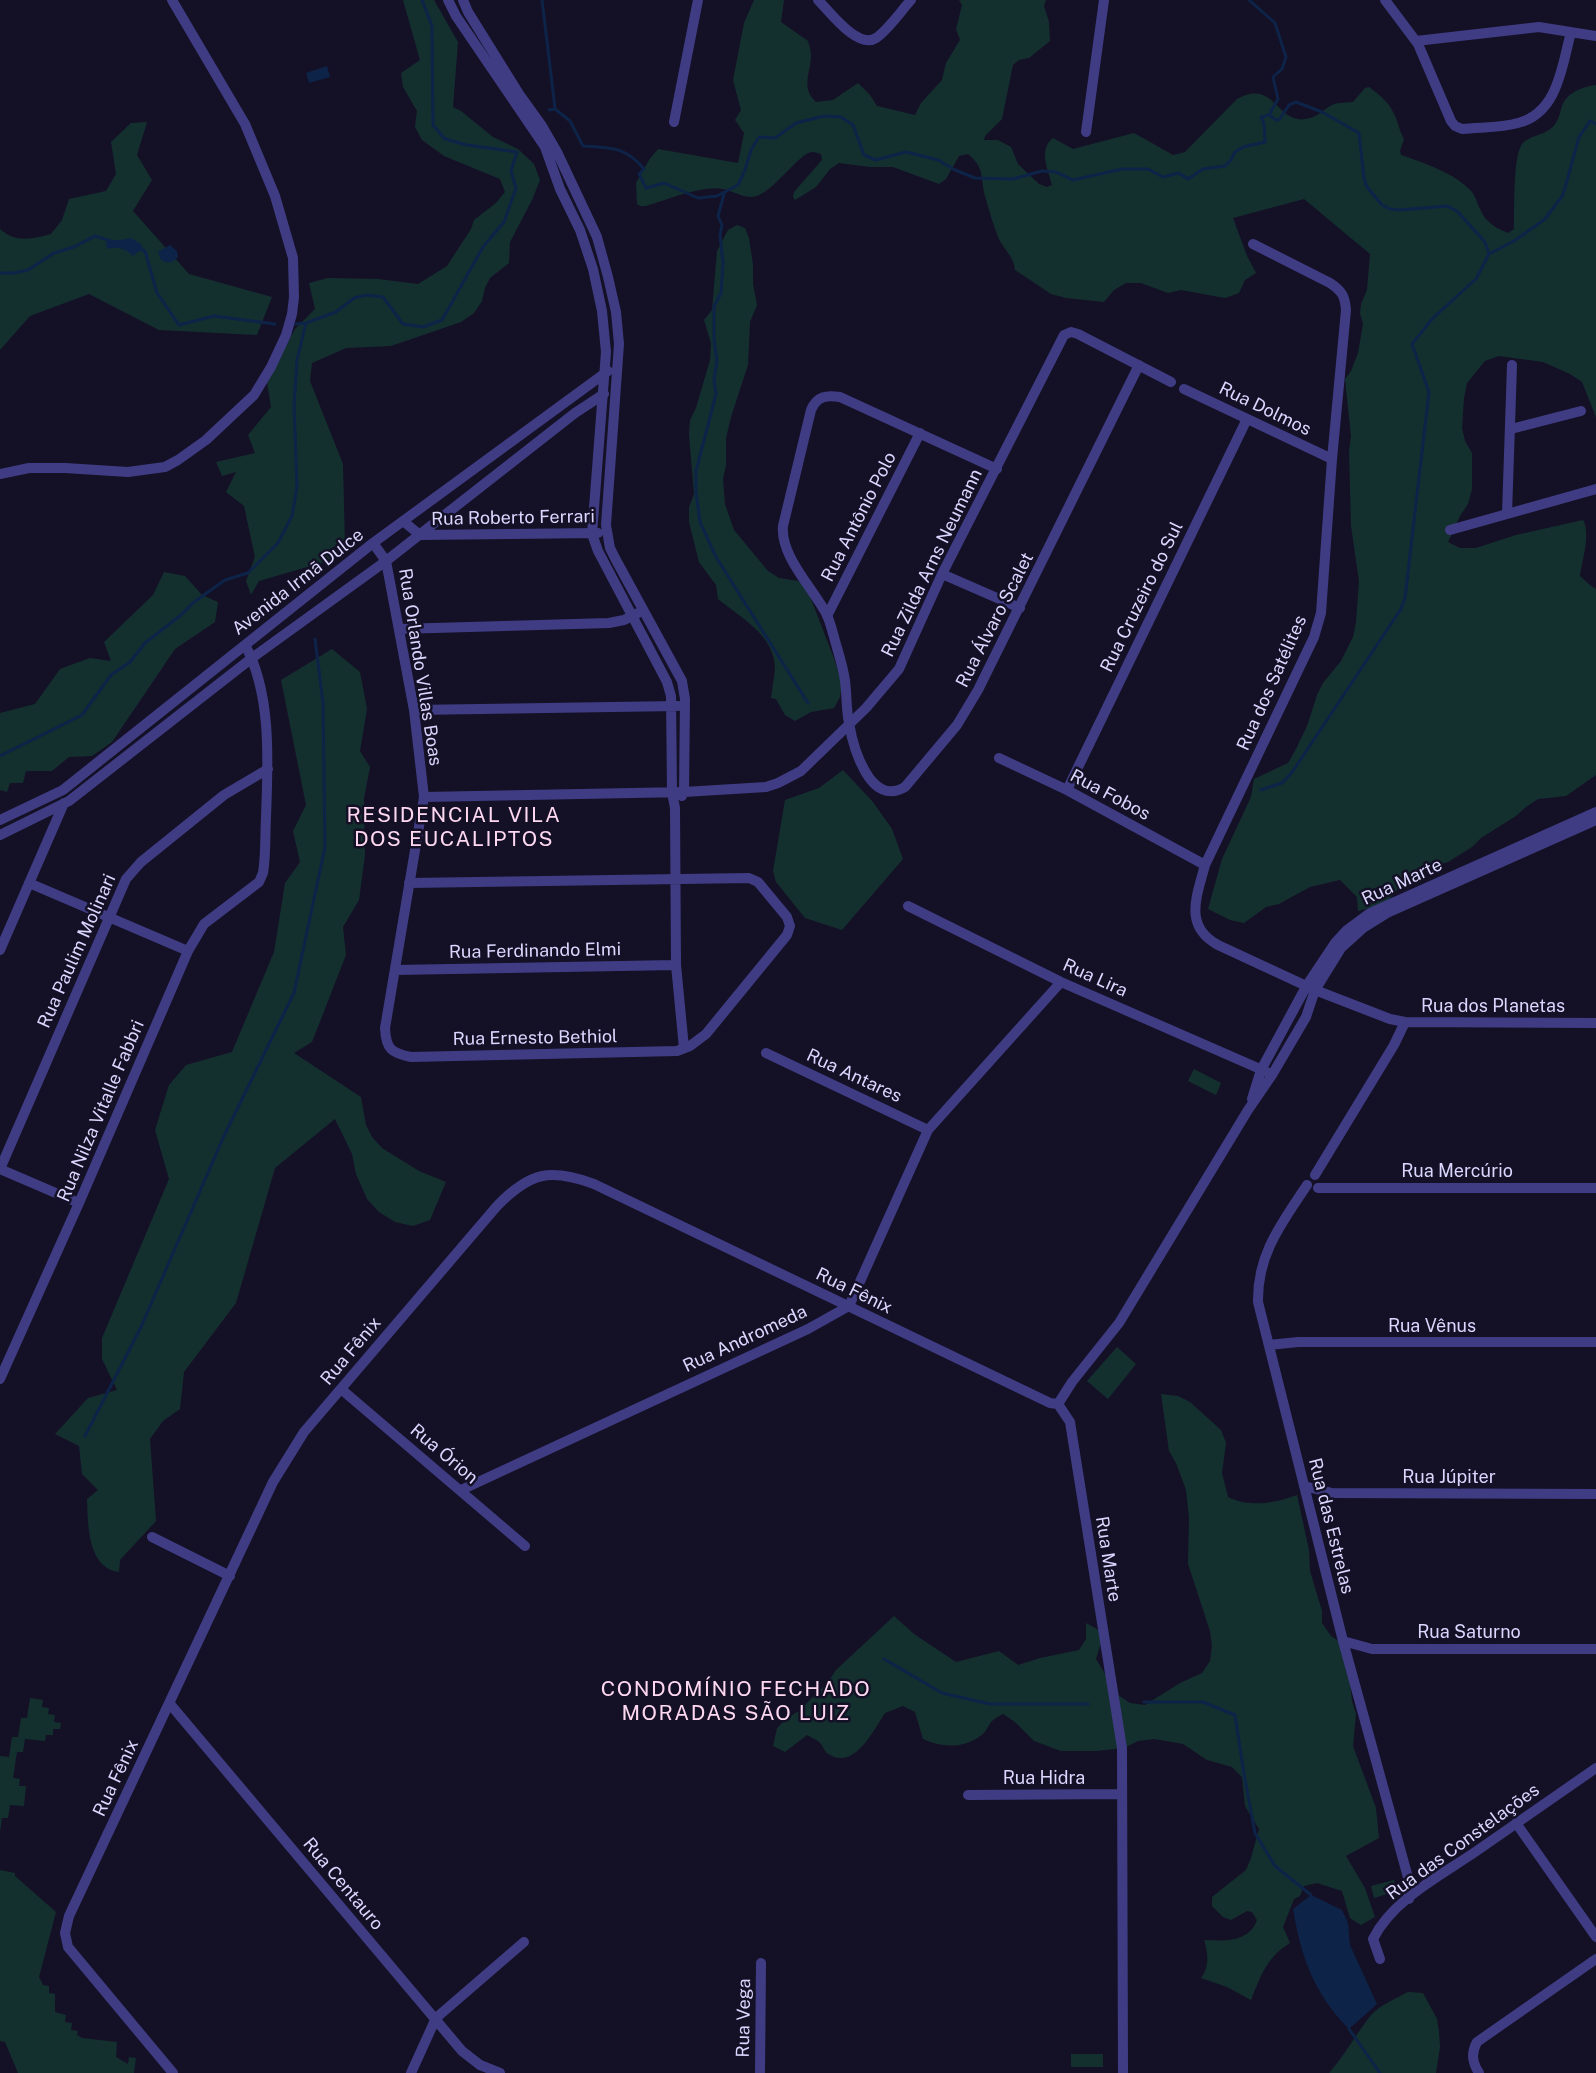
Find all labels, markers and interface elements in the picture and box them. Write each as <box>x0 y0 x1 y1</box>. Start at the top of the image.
street label: Rua Dolmos <box>1215 377 1315 441</box>
street label: Rua Antônio Polo <box>817 449 901 585</box>
street label: Rua Zilda Arns Neumann <box>877 465 987 661</box>
street label: Rua Roberto Ferrari <box>431 506 595 530</box>
street label: Rua Cruzeiro do Sul <box>1096 518 1188 676</box>
street label: Avenida Irmã Dulce <box>228 524 368 640</box>
street label: Rua Álvaro Scalet <box>952 549 1038 691</box>
street label: Rua Orlando Villas Boas <box>394 567 446 767</box>
street label: Rua dos Satélites <box>1233 612 1311 754</box>
street label: Rua Fobos <box>1066 765 1154 825</box>
district label: RESIDENCIAL VILA DOS EUCALIPTOS <box>347 803 561 853</box>
street label: Rua Marte <box>1358 854 1446 910</box>
street label: Rua Paulim Molinari <box>33 871 121 1031</box>
street label: Rua Ferdinando Elmi <box>449 939 621 963</box>
street label: Rua Lira <box>1059 954 1131 1002</box>
street label: Rua dos Planetas <box>1421 995 1565 1017</box>
street label: Rua Nilza Vitalle Fabbri <box>53 1017 149 1205</box>
street label: Rua Ernesto Bethiol <box>452 1026 618 1050</box>
street label: Rua Antares <box>803 1045 905 1107</box>
street label: Rua Mercúrio <box>1401 1160 1513 1182</box>
street label: Rua Fênix <box>812 1263 896 1319</box>
street label: Rua Andromeda <box>680 1301 810 1377</box>
street label: Rua Fênix <box>316 1312 386 1390</box>
street label: Rua Vênus <box>1388 1315 1476 1337</box>
street label: Rua Órion <box>406 1419 482 1489</box>
street label: Rua das Estrelas <box>1304 1456 1358 1596</box>
street label: Rua Júpiter <box>1402 1466 1496 1488</box>
street label: Rua Marte <box>1091 1515 1125 1603</box>
street label: Rua Saturno <box>1417 1621 1521 1643</box>
district label: CONDOMÍNIO FECHADO MORADAS SÃO LUIZ <box>601 1677 871 1727</box>
street label: Rua Fênix <box>89 1736 143 1820</box>
street label: Rua Hidra <box>1003 1767 1085 1789</box>
street label: Rua das Constelações <box>1382 1779 1544 1905</box>
street label: Rua Centauro <box>298 1833 388 1935</box>
street label: Rua Vega <box>733 1978 755 2058</box>

